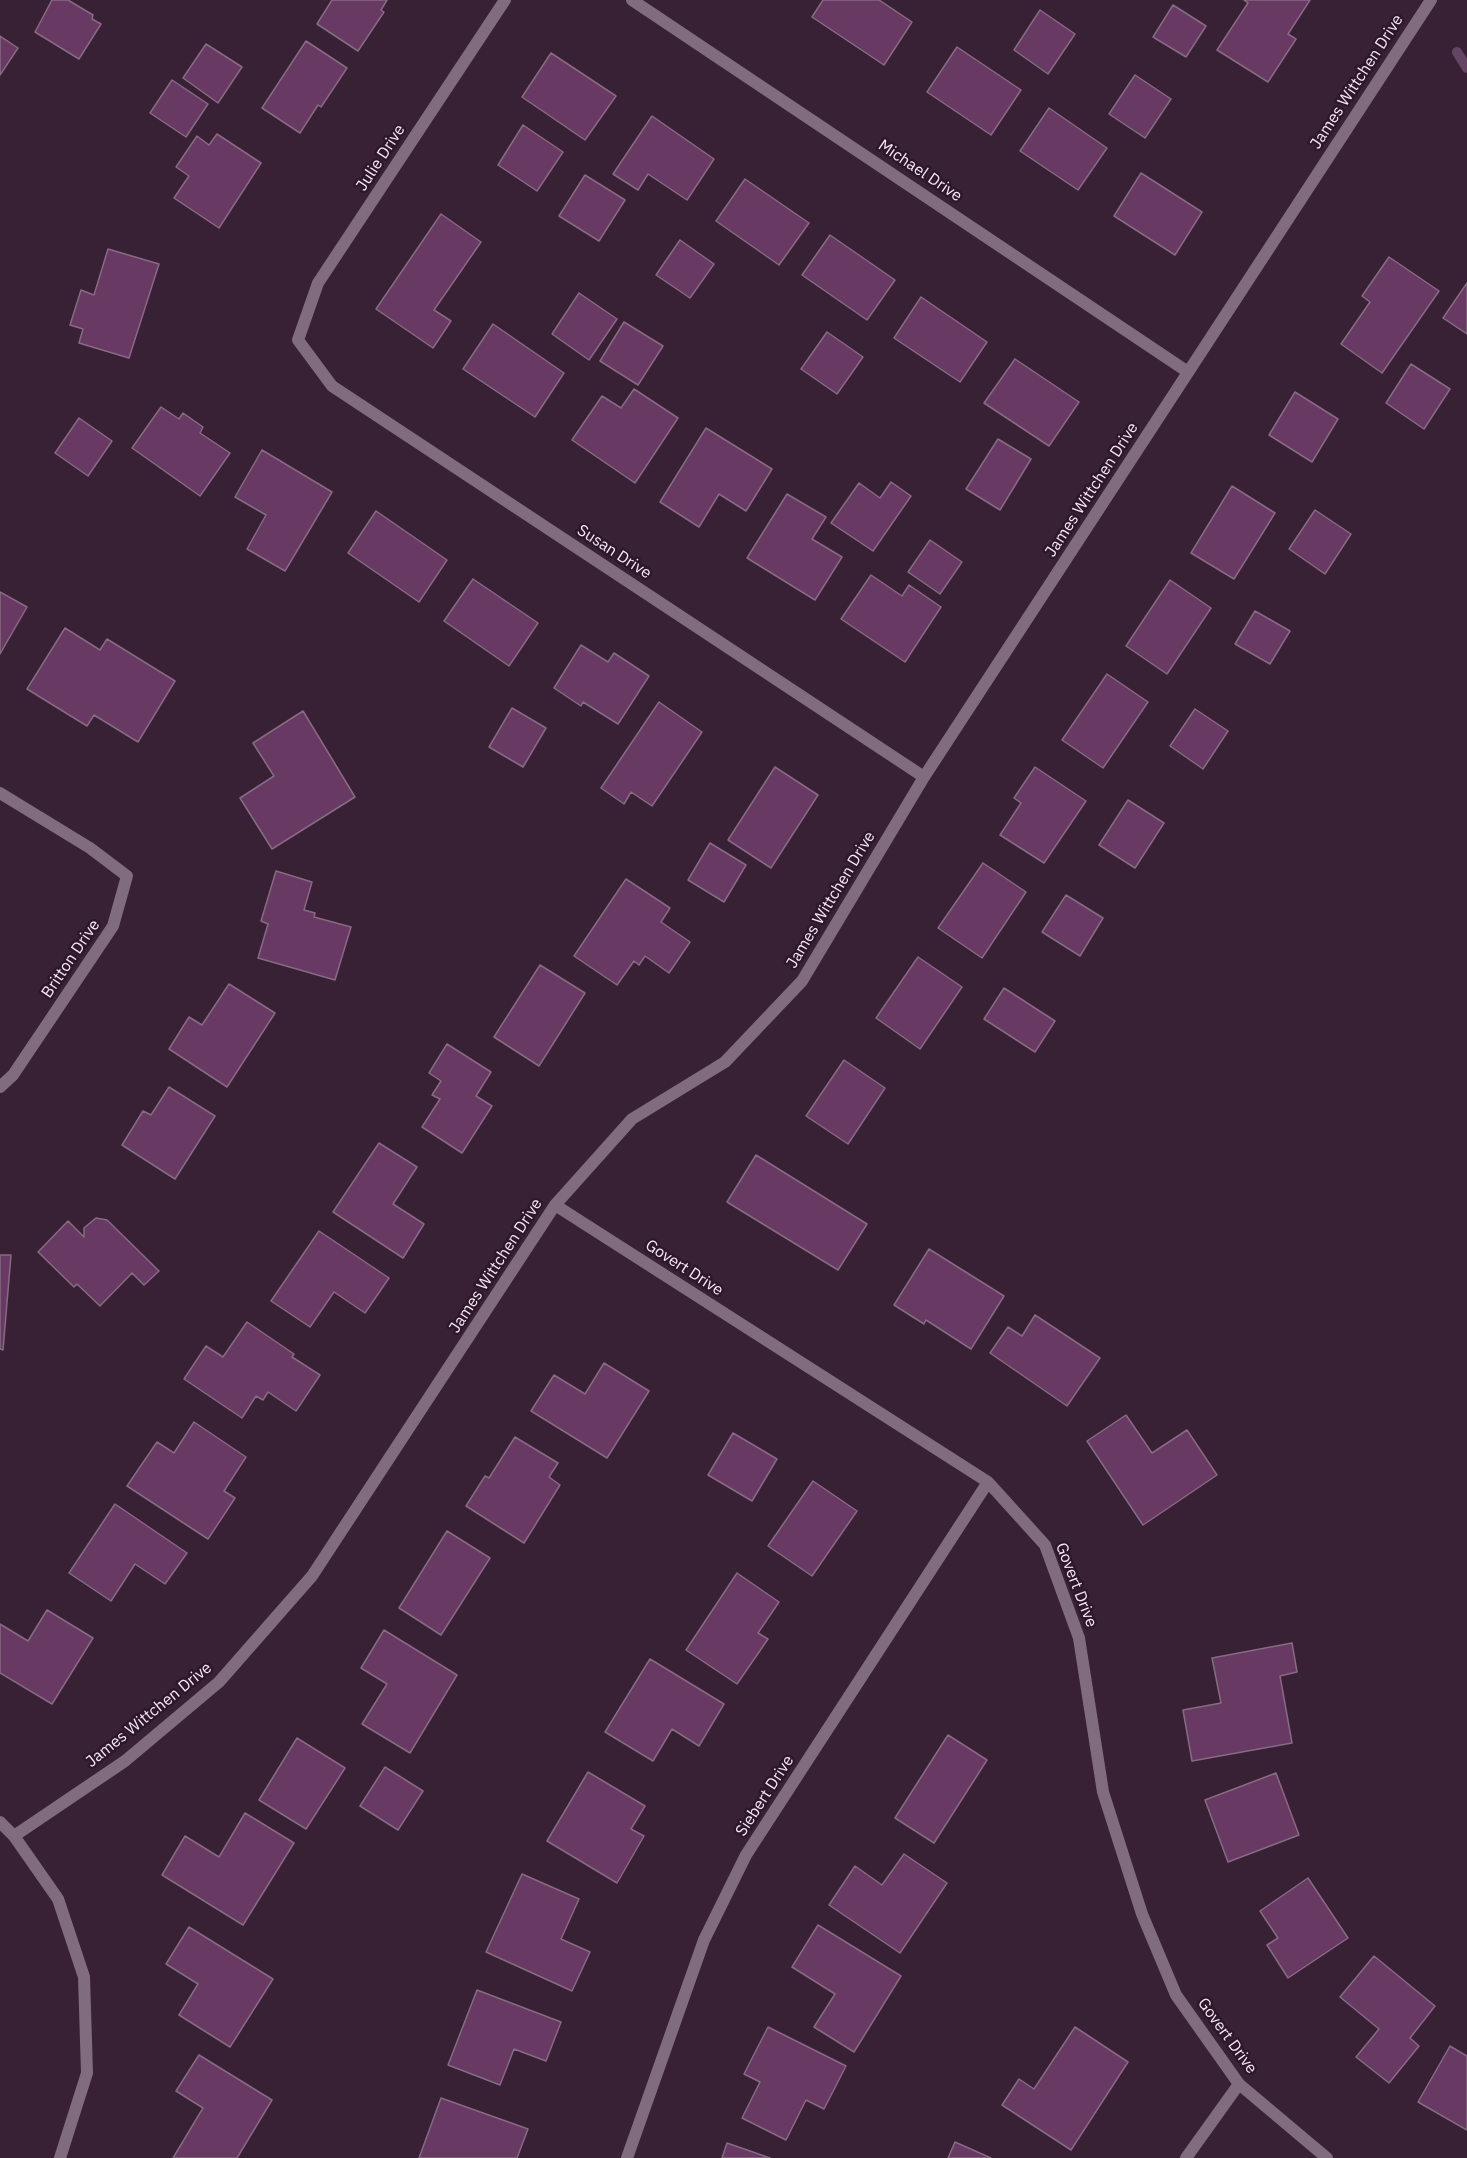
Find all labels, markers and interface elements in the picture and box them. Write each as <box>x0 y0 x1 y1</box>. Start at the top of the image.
street label: James Wittchen Drive <box>1306 11 1408 153</box>
street label: Julie Drive <box>352 121 410 195</box>
street label: Michael Drive <box>875 136 965 206</box>
street label: James Wittchen Drive <box>1041 419 1143 561</box>
street label: Susan Drive <box>573 521 655 583</box>
street label: James Wittchen Drive <box>783 828 879 972</box>
street label: Britton Drive <box>38 916 104 1002</box>
street label: James Wittchen Drive <box>445 1195 547 1337</box>
street label: Govert Drive <box>641 1236 727 1300</box>
street label: Govert Drive <box>1051 1540 1101 1630</box>
street label: James Wittchen Drive <box>82 1658 216 1772</box>
street label: Siebert Drive <box>732 1752 798 1840</box>
street label: Govert Drive <box>1193 1994 1261 2078</box>

